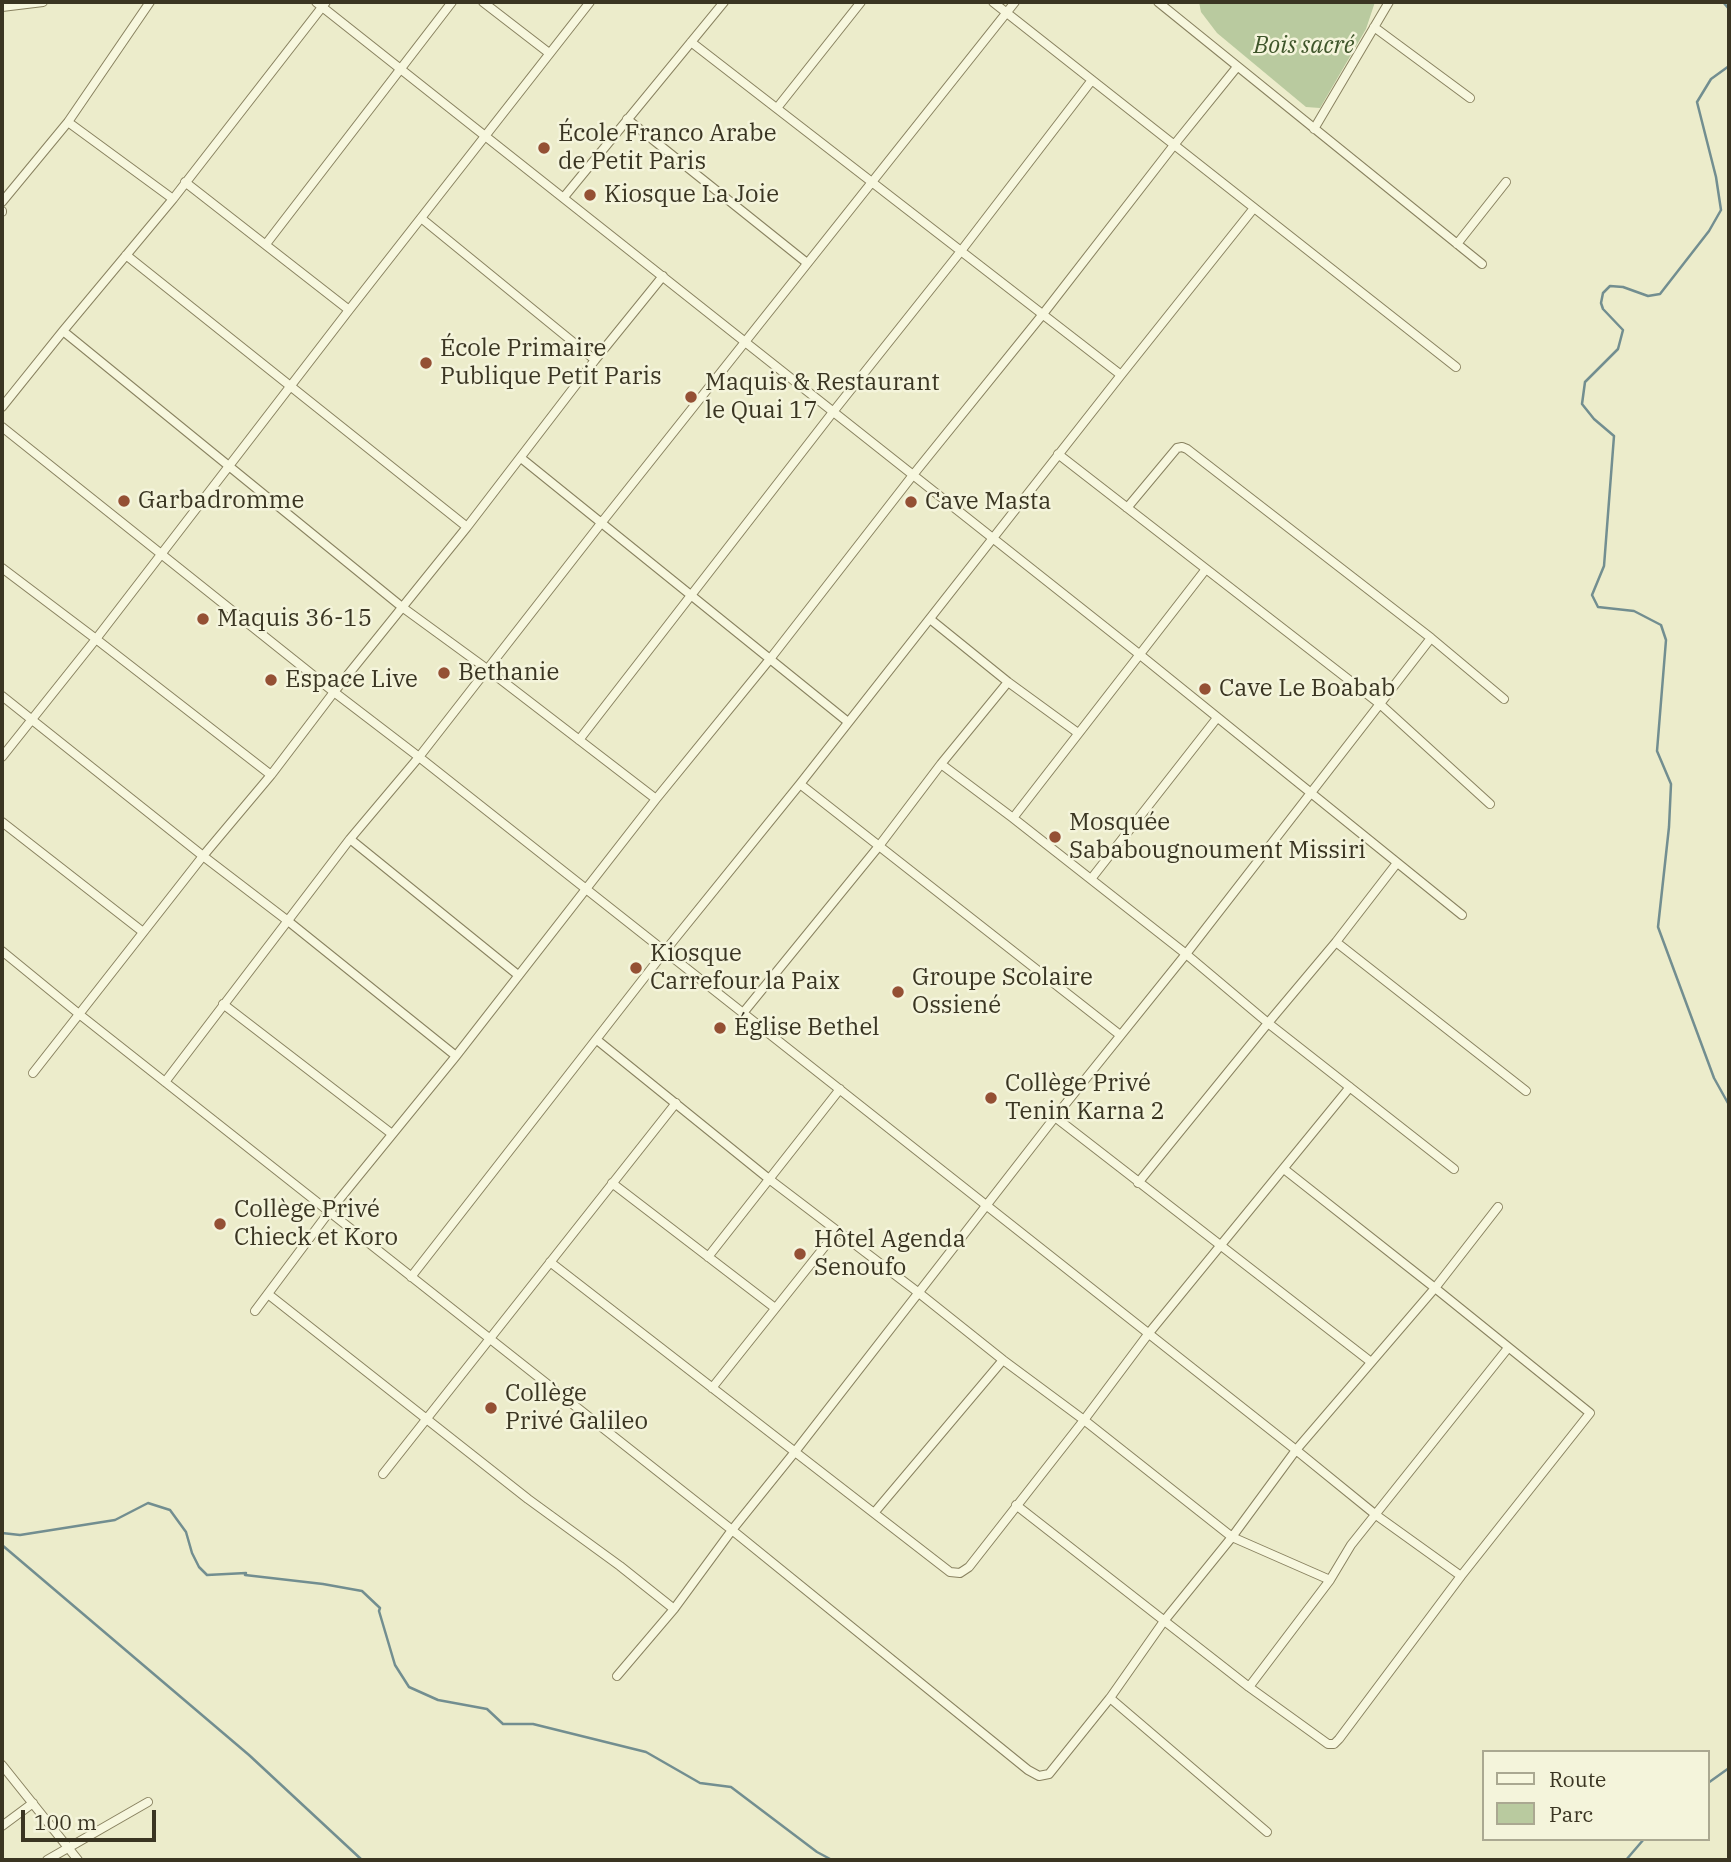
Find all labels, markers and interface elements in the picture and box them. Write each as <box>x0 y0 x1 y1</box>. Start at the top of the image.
park label: Bois sacré <box>1253 32 1355 60</box>
place label: École Franco Arabe de Petit Paris <box>558 120 777 176</box>
marker: École Franco Arabe de Petit Paris <box>536 140 552 156</box>
place label: Kiosque La Joie <box>604 181 779 209</box>
marker: Kiosque La Joie <box>582 187 598 203</box>
place label: École Primaire Publique Petit Paris <box>440 335 662 391</box>
marker: École Primaire Publique Petit Paris <box>418 355 434 371</box>
place label: Maquis & Restaurant le Quai 17 <box>705 369 940 425</box>
marker: Maquis & Restaurant le Quai 17 <box>683 389 699 405</box>
place label: Garbadromme <box>138 487 304 515</box>
place label: Cave Masta <box>925 488 1051 516</box>
marker: Garbadromme <box>116 493 132 509</box>
marker: Cave Masta <box>903 494 919 510</box>
place label: Maquis 36-15 <box>217 605 372 633</box>
marker: Maquis 36-15 <box>195 611 211 627</box>
place label: Bethanie <box>458 659 559 687</box>
marker: Bethanie <box>436 665 452 681</box>
place label: Espace Live <box>285 666 418 694</box>
marker: Espace Live <box>263 672 279 688</box>
place label: Cave Le Boabab <box>1219 675 1395 703</box>
marker: Cave Le Boabab <box>1197 681 1213 697</box>
place label: Mosquée Sababougnoument Missiri <box>1069 809 1366 865</box>
marker: Mosquée Sababougnoument Missiri <box>1047 829 1063 845</box>
place label: Kiosque Carrefour la Paix <box>650 940 840 996</box>
marker: Kiosque Carrefour la Paix <box>628 960 644 976</box>
place label: Groupe Scolaire Ossiené <box>912 964 1093 1020</box>
marker: Groupe Scolaire Ossiené <box>890 984 906 1000</box>
place label: Église Bethel <box>734 1014 880 1042</box>
marker: Église Bethel <box>712 1020 728 1036</box>
place label: Collège Privé Tenin Karna 2 <box>1005 1070 1165 1126</box>
marker: Collège Privé Tenin Karna 2 <box>983 1090 999 1106</box>
place label: Collège Privé Chieck et Koro <box>234 1196 398 1252</box>
marker: Collège Privé Chieck et Koro <box>212 1216 228 1232</box>
place label: Hôtel Agenda Senoufo <box>814 1226 966 1282</box>
marker: Hôtel Agenda Senoufo <box>792 1246 808 1262</box>
place label: Collège Privé Galileo <box>505 1380 648 1436</box>
marker: Collège Privé Galileo <box>483 1400 499 1416</box>
legend <box>1482 1750 1710 1841</box>
text: Route <box>1549 1765 1606 1793</box>
scale bar <box>24 1796 159 1840</box>
text: Parc <box>1549 1800 1593 1828</box>
text: 100 m <box>34 1808 97 1836</box>

